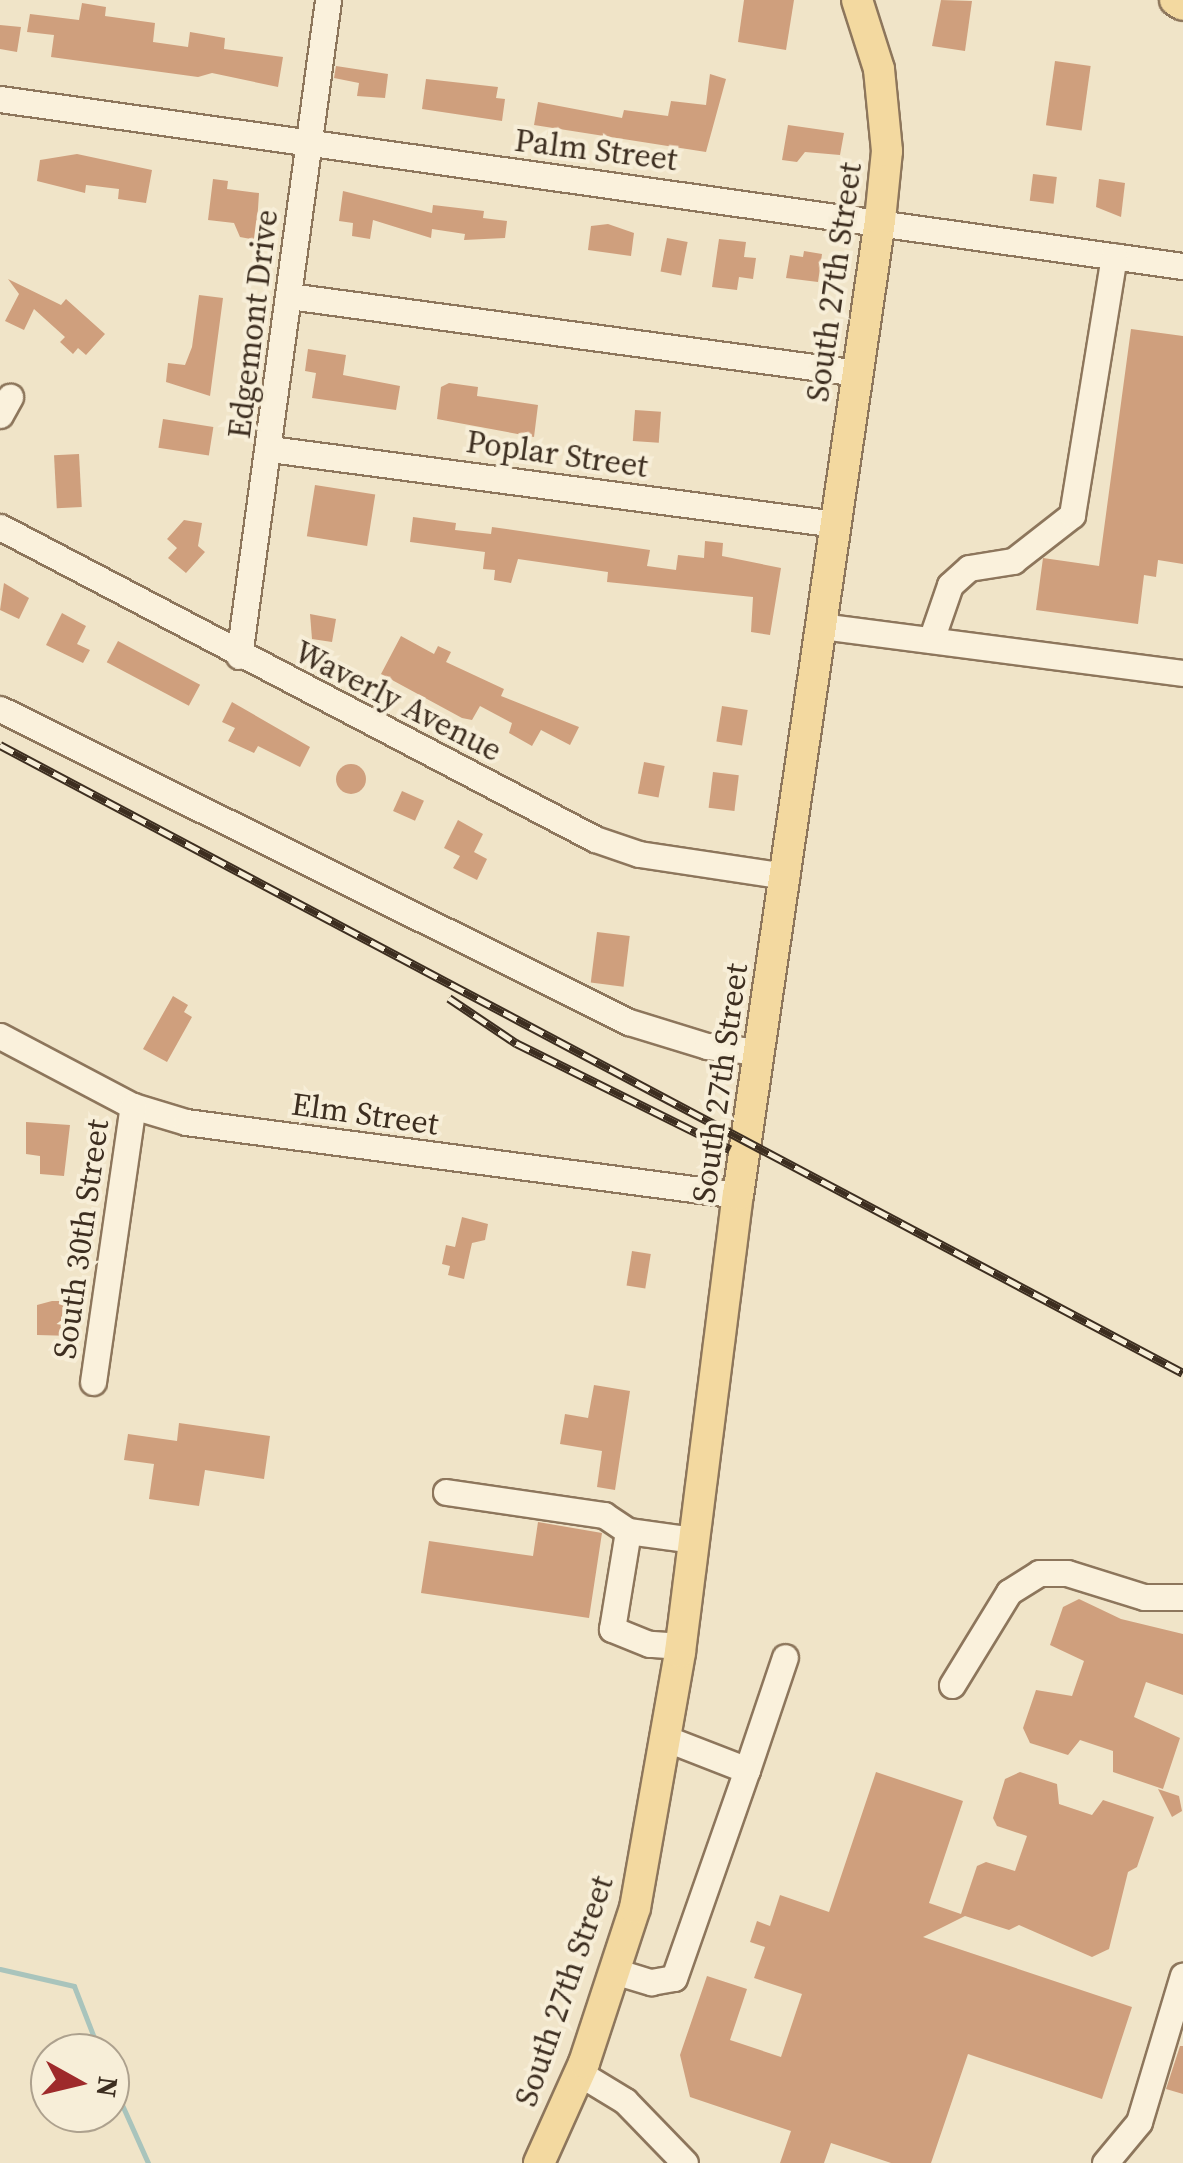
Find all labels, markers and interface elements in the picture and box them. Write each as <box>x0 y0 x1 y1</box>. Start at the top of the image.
street label: Palm Street <box>512 121 680 179</box>
street label: South 27th Street <box>798 160 870 404</box>
street label: Edgemont Drive <box>220 207 286 441</box>
street label: Poplar Street <box>464 422 650 486</box>
street label: Waverly Avenue <box>288 632 508 770</box>
street label: South 27th Street <box>684 961 756 1205</box>
street label: Elm Street <box>289 1085 441 1143</box>
street label: South 30th Street <box>45 1117 117 1361</box>
street label: South 27th Street <box>507 1871 621 2111</box>
north arrow <box>30 2033 130 2133</box>
text: N <box>87 2074 128 2100</box>

